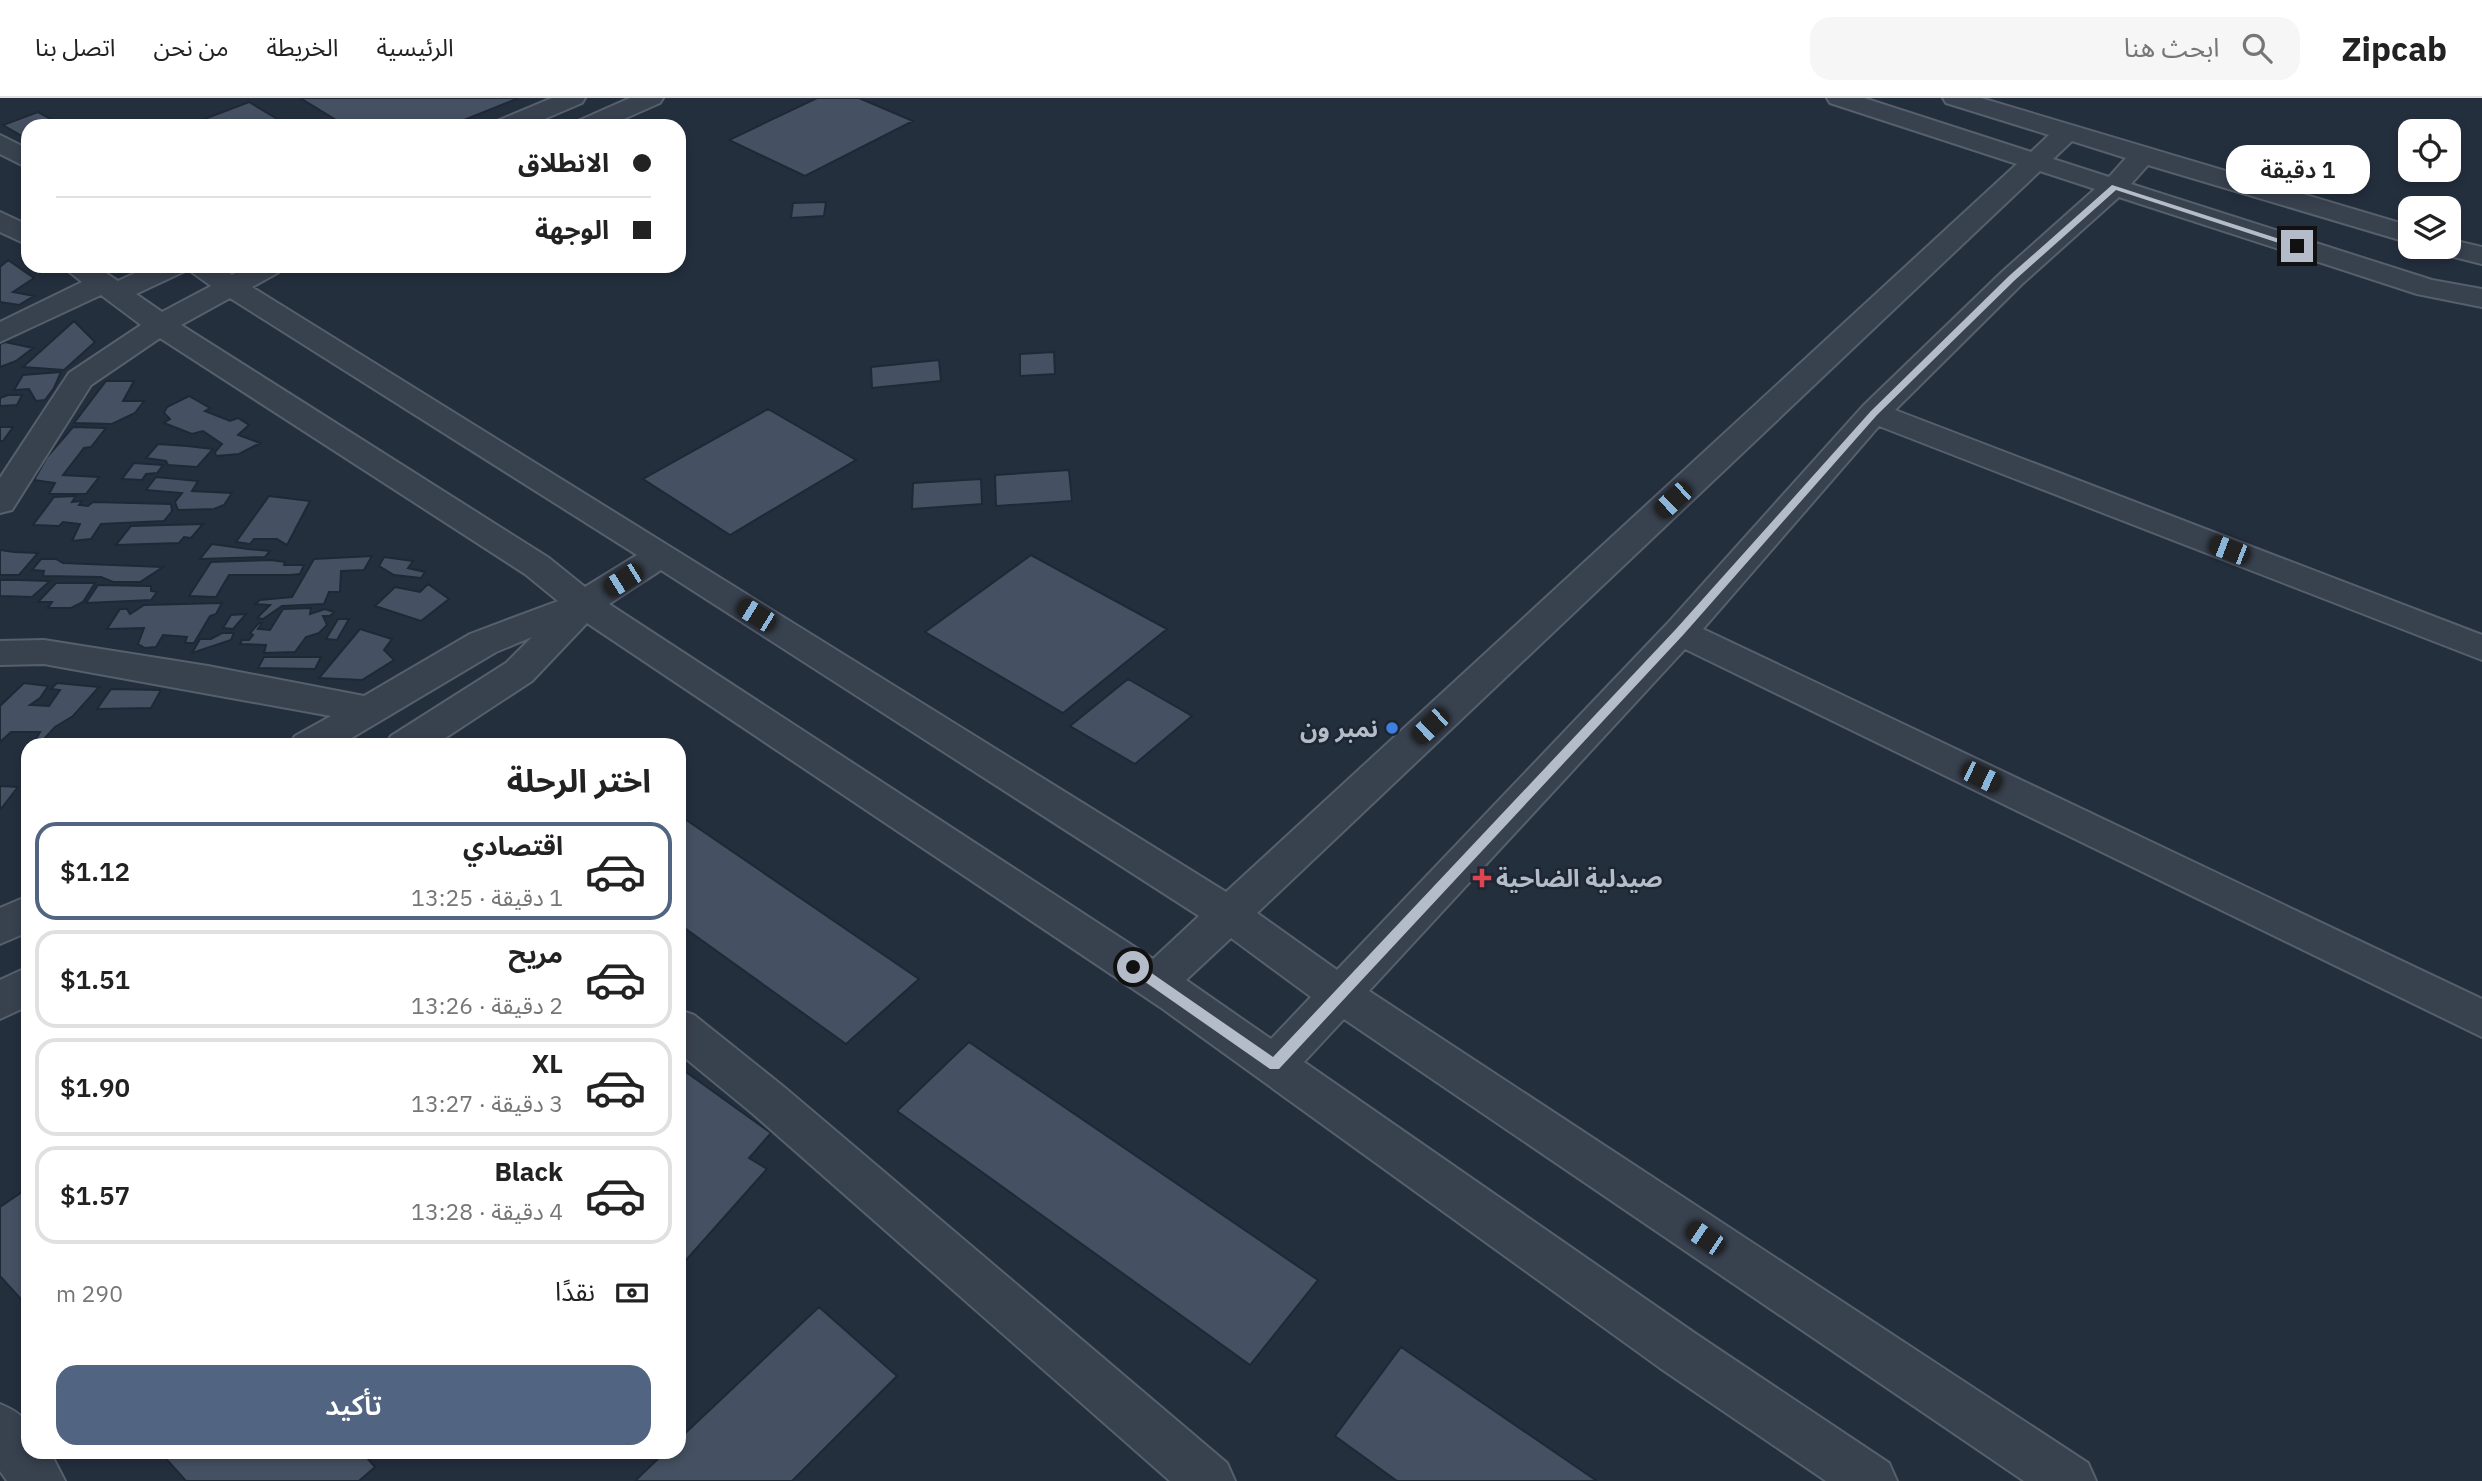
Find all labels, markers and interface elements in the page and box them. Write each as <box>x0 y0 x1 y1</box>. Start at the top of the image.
search box <box>1810 17 2300 80</box>
text: Zipcab <box>2342 27 2447 70</box>
icon: search <box>2238 29 2276 67</box>
text: ابحث هنا <box>2124 30 2220 64</box>
text: اتصل بنا <box>35 31 116 63</box>
text: من نحن <box>154 31 229 63</box>
text: الخريطة <box>267 31 339 63</box>
text: الرئيسية <box>377 31 454 63</box>
map controls <box>2398 119 2461 259</box>
button: locate <box>2398 119 2461 182</box>
callout: 1 دقيقة <box>2225 144 2369 194</box>
text: الانطلاق <box>518 145 609 179</box>
text: 1 دقيقة <box>2260 154 2336 184</box>
button: layers <box>2398 196 2461 259</box>
text: الوجهة <box>535 212 609 246</box>
route end <box>2281 230 2313 262</box>
car <box>1651 478 1696 522</box>
car <box>2206 533 2253 567</box>
car <box>600 560 647 600</box>
car <box>733 595 780 635</box>
car <box>1408 704 1453 748</box>
place label: نمبر ون <box>1300 712 1378 744</box>
marker: نمبر ون <box>1384 720 1400 736</box>
car <box>1958 758 2005 796</box>
text: اختر الرحلة <box>507 759 651 801</box>
text: اقتصادي <box>463 828 563 862</box>
icon: car <box>584 840 647 903</box>
text: $1.12 <box>60 854 130 888</box>
place label: صيدلية الضاحية <box>1496 862 1663 894</box>
marker: صيدلية الضاحية <box>1474 870 1490 886</box>
text: 1 دقيقة · 13:25 <box>411 882 563 912</box>
text: مريح <box>508 936 563 970</box>
icon: car <box>584 948 647 1011</box>
route start <box>1117 951 1149 983</box>
text: $1.51 <box>60 962 130 996</box>
text: 2 دقيقة · 13:26 <box>411 990 563 1020</box>
text: XL <box>532 1046 563 1080</box>
icon: car <box>584 1056 647 1119</box>
text: $1.90 <box>60 1070 130 1104</box>
text: 3 دقيقة · 13:27 <box>411 1088 563 1118</box>
text: Black <box>495 1154 563 1188</box>
icon: car <box>584 1164 647 1227</box>
text: $1.57 <box>60 1178 130 1212</box>
text: 4 دقيقة · 13:28 <box>411 1196 563 1226</box>
car <box>1682 1218 1729 1258</box>
text: نقدًا <box>555 1274 595 1308</box>
icon: cash <box>613 1274 651 1312</box>
text: 290 m <box>56 1278 123 1308</box>
button: تأكيد <box>56 1365 651 1445</box>

